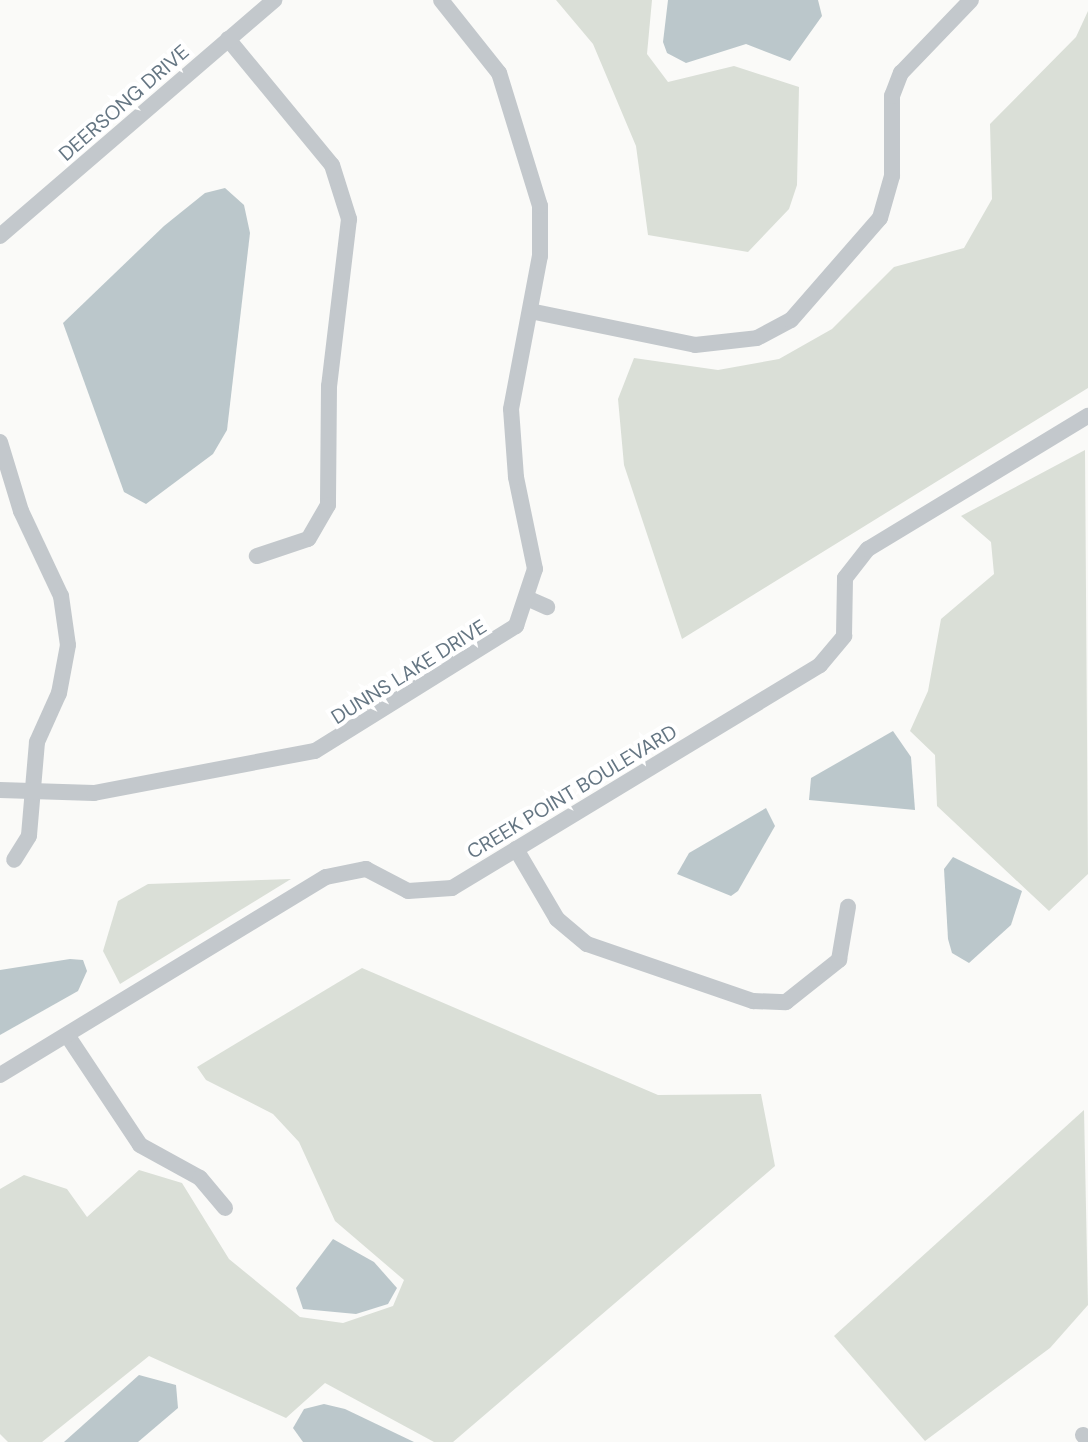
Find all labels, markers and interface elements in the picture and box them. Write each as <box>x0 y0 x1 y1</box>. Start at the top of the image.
street label: DEERSONG DRIVE <box>54 40 194 166</box>
street label: DUNNS LAKE DRIVE <box>327 615 491 729</box>
street label: CREEK POINT BOULEVARD <box>463 720 681 864</box>

